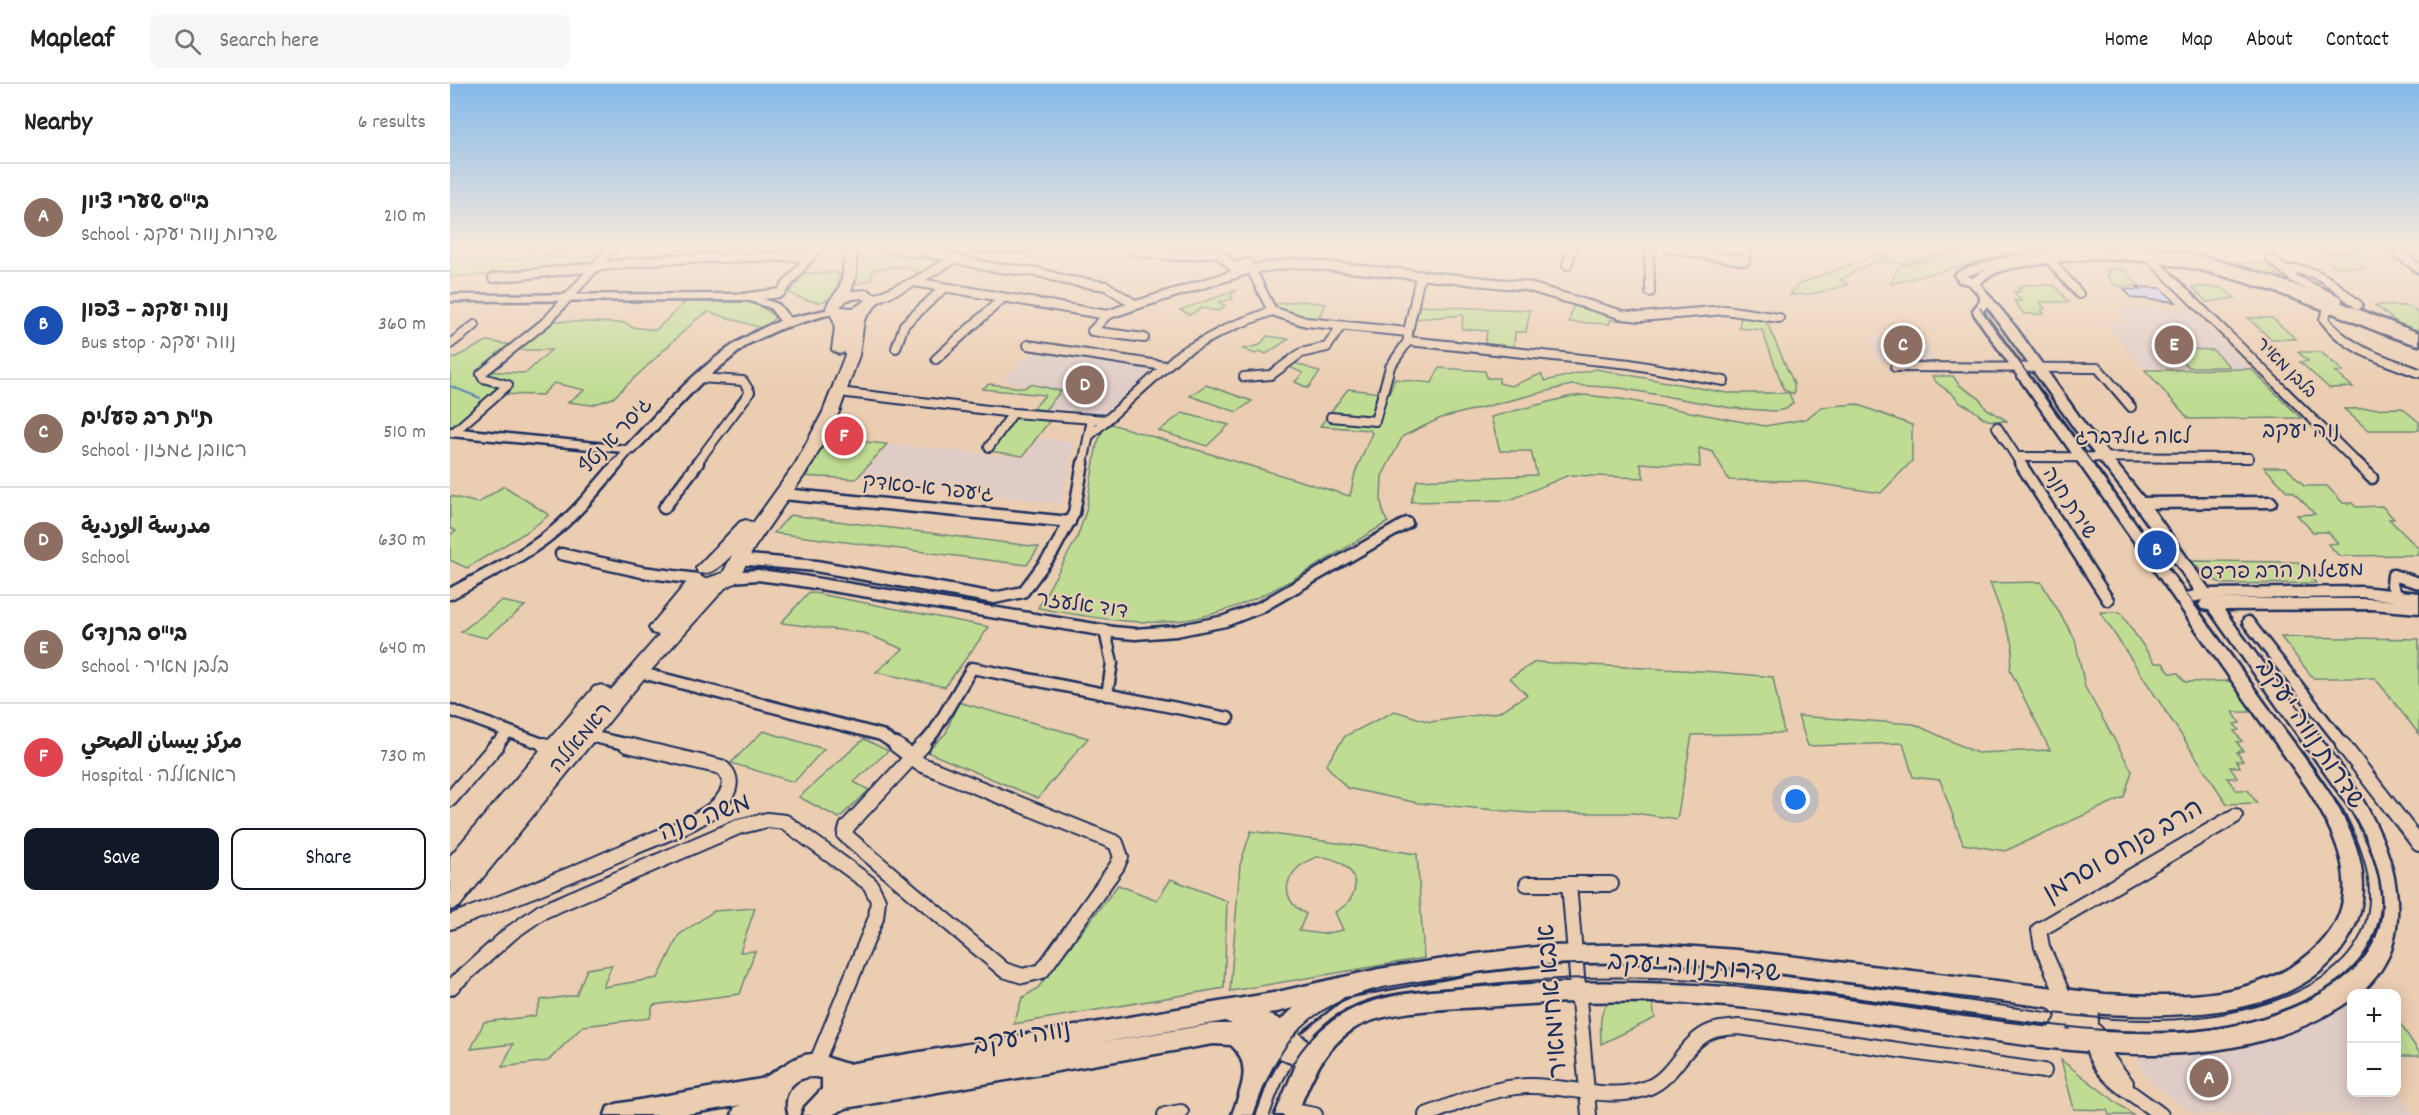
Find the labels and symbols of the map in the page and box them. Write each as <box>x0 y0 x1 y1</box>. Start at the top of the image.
pin: C <box>1884 322 1922 368</box>
pin: E <box>2154 322 2194 368</box>
street label: בלבן מאיר <box>2249 333 2321 405</box>
pin: D <box>1066 362 1104 408</box>
street label: ג'סר א נטף <box>573 392 661 482</box>
pin: F <box>824 414 864 458</box>
district label: נוה יעקב <box>2262 417 2340 448</box>
street label: לאה גולדברג <box>2075 424 2191 454</box>
street label: שירת חנה <box>2033 462 2103 546</box>
street label: ג'עפר א-סאדק <box>861 468 995 512</box>
pin: B <box>2138 528 2176 572</box>
street label: מעגלות הרב פרדס <box>2200 557 2364 589</box>
street label: דוד אלעזר <box>1034 586 1130 628</box>
street label: שדרות נווה יעקב <box>2245 653 2373 817</box>
street label: ראמאללה <box>544 697 620 781</box>
street label: משה סנה <box>654 785 756 853</box>
your location <box>1781 785 1810 814</box>
street label: הרב פנחס וסרמן <box>2037 791 2211 913</box>
street label: אבא אחימאיר <box>1529 922 1579 1080</box>
street label: שדרות נווה יעקב <box>1606 944 1782 994</box>
street label: נווה יעקב <box>970 1012 1074 1066</box>
pin: A <box>2190 1056 2228 1100</box>

